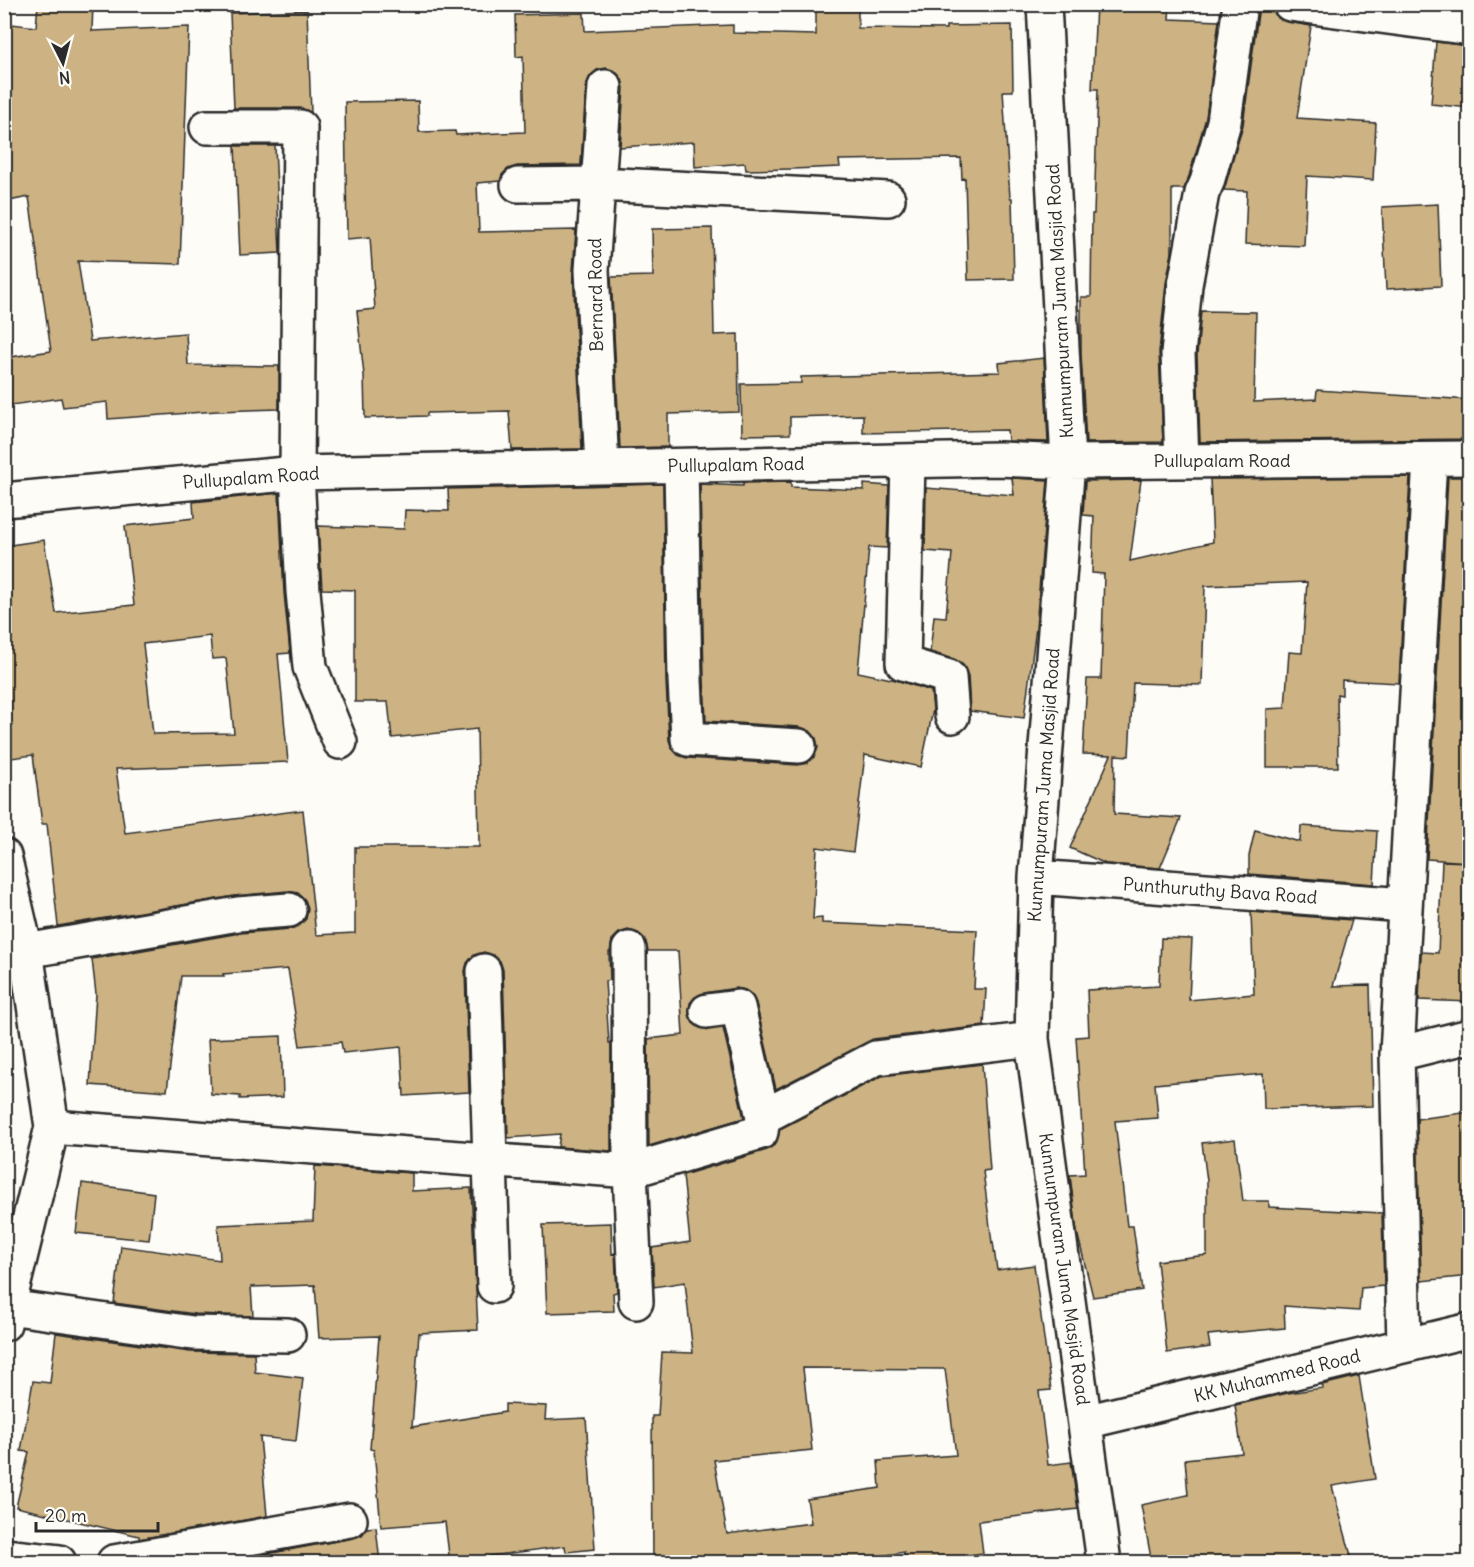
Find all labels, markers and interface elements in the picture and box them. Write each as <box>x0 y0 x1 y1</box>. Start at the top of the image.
north arrow <box>33 33 93 93</box>
text: N <box>58 67 71 88</box>
street label: Kunnumpuram Juma Masjid Road <box>1041 163 1078 439</box>
street label: Bernard Road <box>583 238 608 352</box>
street label: Pullupalam Road <box>1153 449 1291 472</box>
street label: Pullupalam Road <box>667 452 805 477</box>
street label: Pullupalam Road <box>182 461 321 494</box>
street label: Kunnumpuram Juma Masjid Road <box>1022 647 1065 923</box>
street label: Punthuruthy Bava Road <box>1122 872 1318 909</box>
street label: Kunnumpuram Juma Masjid Road <box>1034 1131 1095 1407</box>
street label: KK Muhammed Road <box>1191 1344 1363 1407</box>
scale bar <box>36 1495 158 1533</box>
text: 20 m <box>45 1504 87 1527</box>

